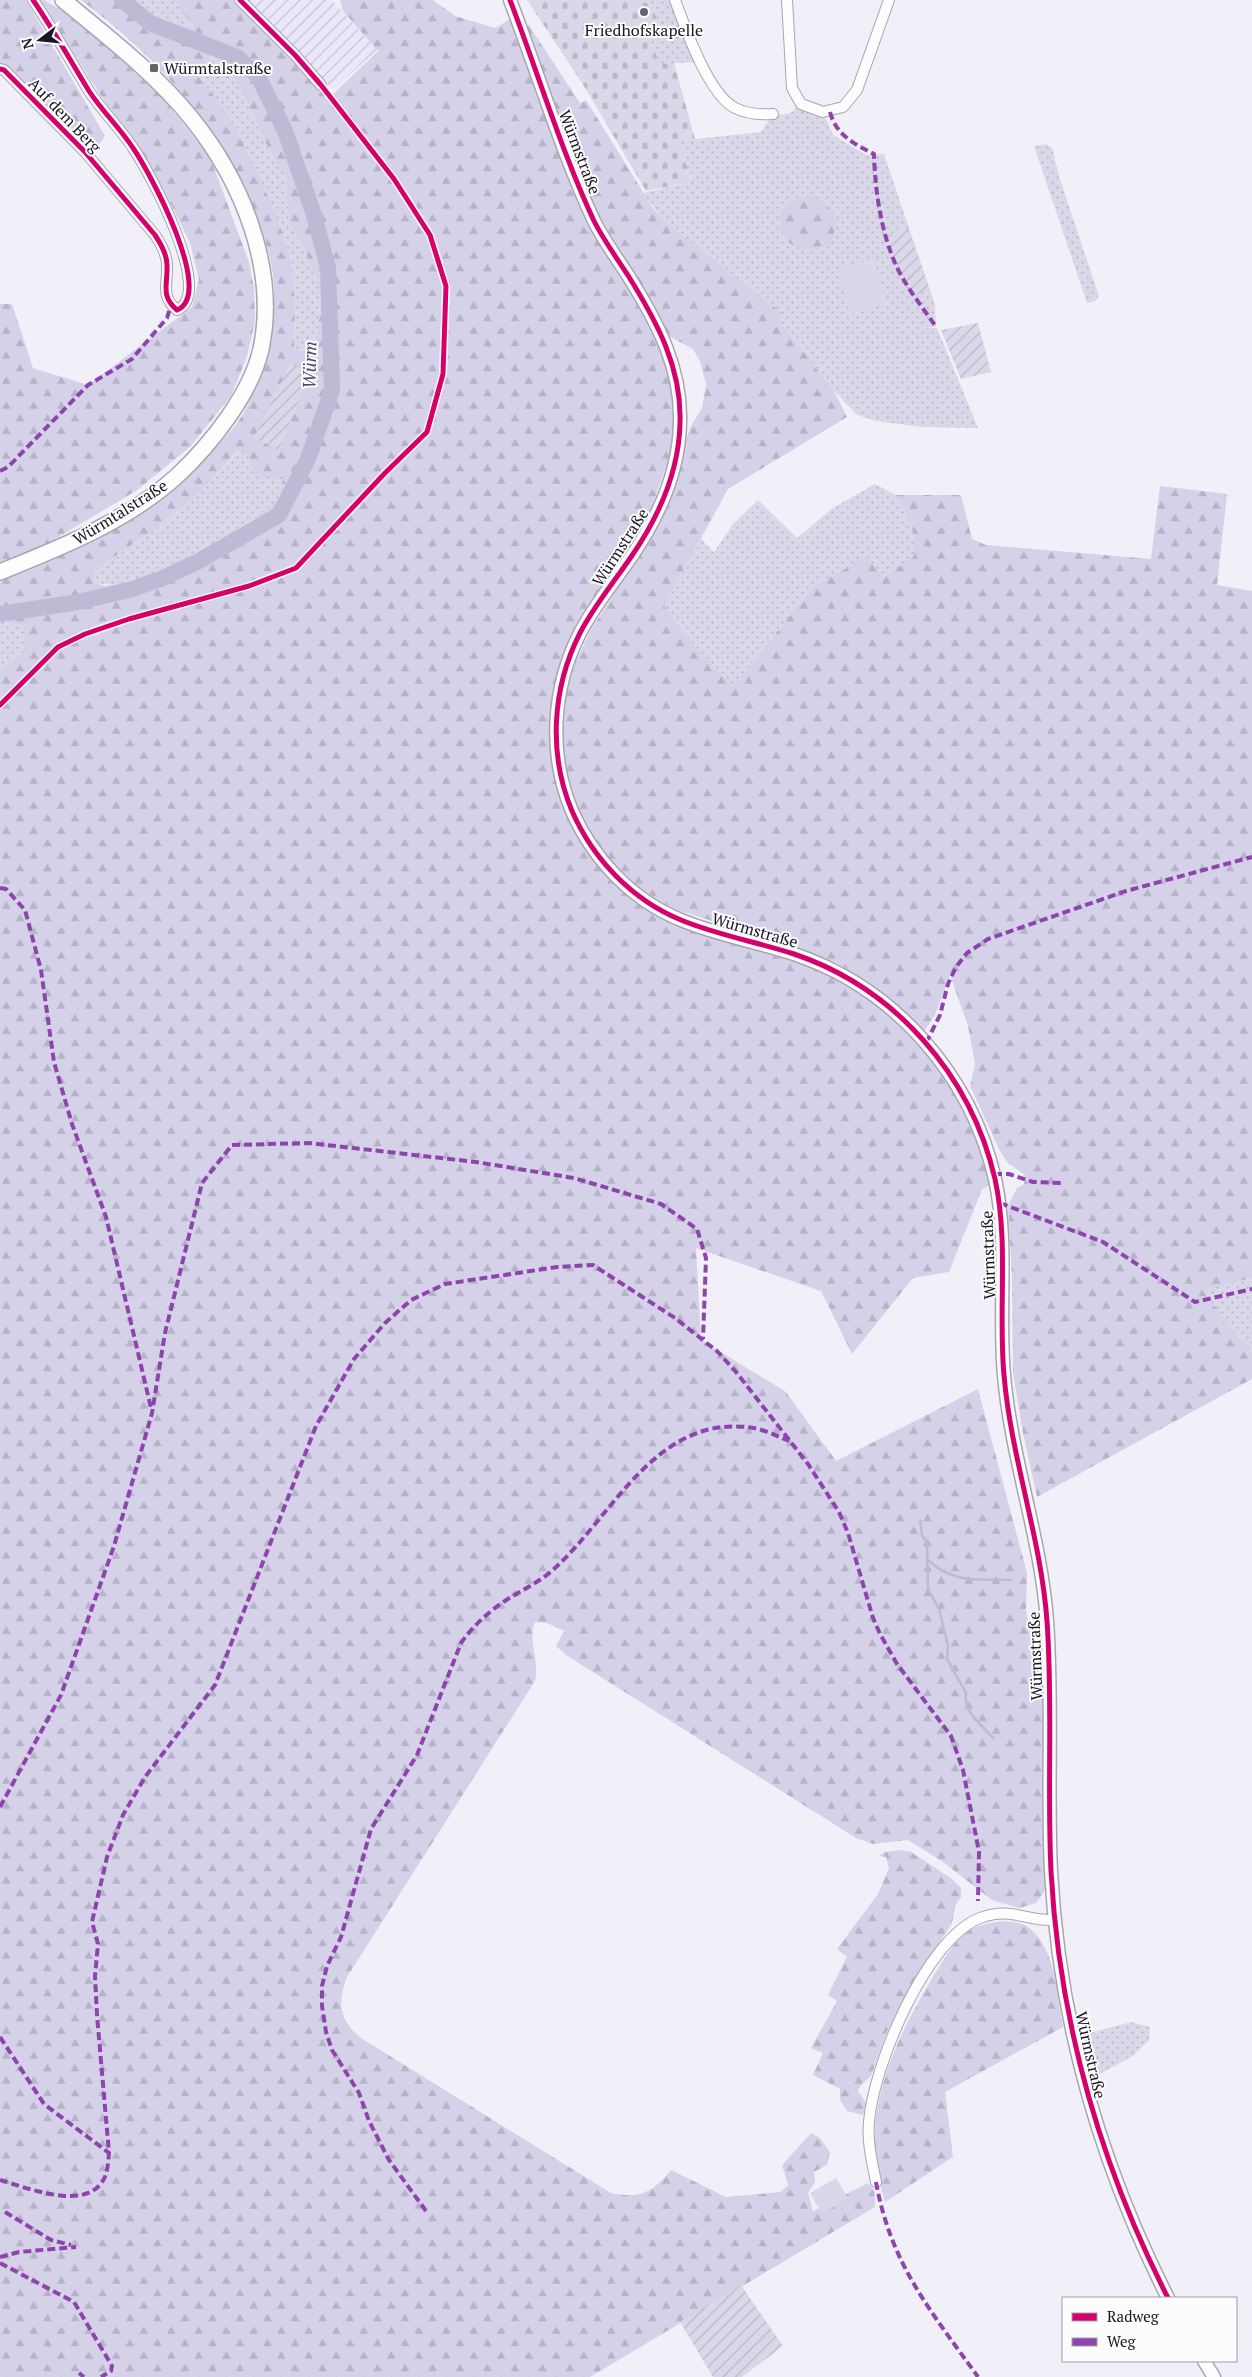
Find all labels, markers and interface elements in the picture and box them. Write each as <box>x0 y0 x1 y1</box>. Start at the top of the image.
marker: Friedhofskapelle <box>638 6 650 18</box>
north arrow <box>15 15 65 65</box>
place label: Friedhofskapelle <box>585 19 703 41</box>
text: N <box>16 36 38 51</box>
place label: Würmtalstraße <box>164 57 272 79</box>
marker: Würmtalstraße <box>148 62 160 74</box>
street label: Auf dem Berg <box>24 73 107 158</box>
street label: Würmstraße <box>554 107 606 197</box>
water label: Würm <box>297 341 321 389</box>
street label: Würmtalstraße <box>69 474 171 550</box>
street label: Würmstraße <box>587 504 653 590</box>
street label: Würmstraße <box>709 907 801 953</box>
street label: Würmstraße <box>975 1210 1001 1300</box>
street label: Würmstraße <box>1022 1611 1048 1701</box>
street label: Würmstraße <box>1070 2009 1112 2101</box>
legend <box>1062 2297 1237 2362</box>
text: Radweg <box>1107 2306 1160 2326</box>
text: Weg <box>1107 2331 1137 2351</box>

